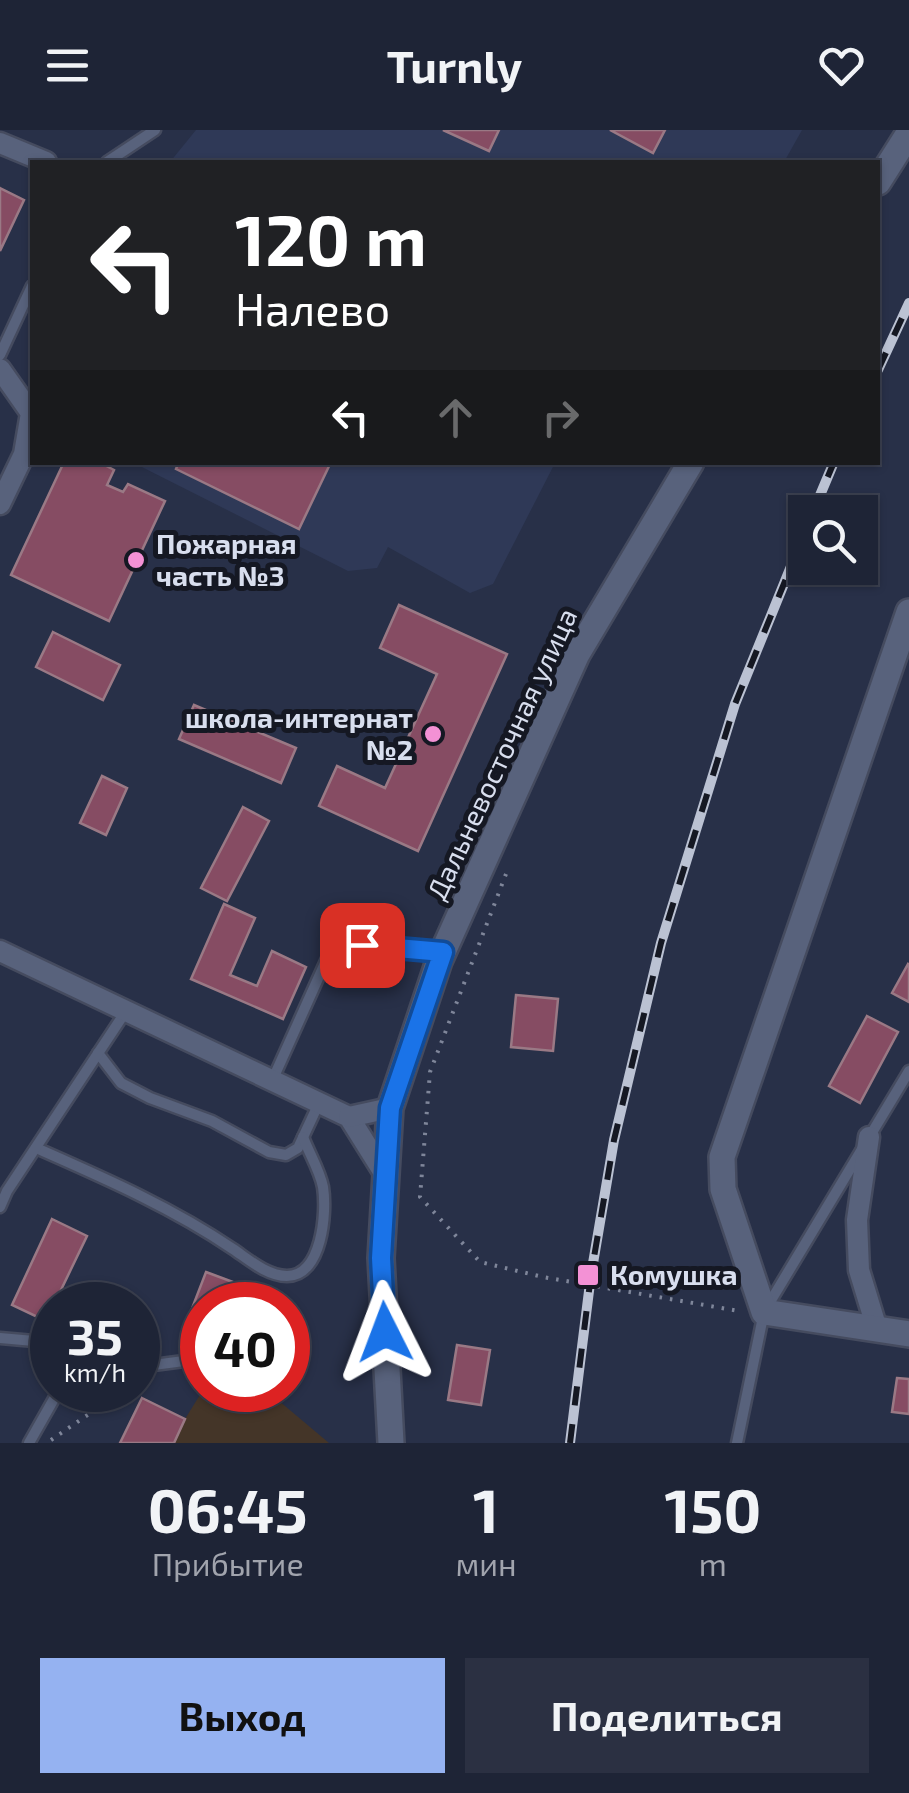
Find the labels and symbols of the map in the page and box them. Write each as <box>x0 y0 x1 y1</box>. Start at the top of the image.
place label: Пожарная часть №3 <box>156 526 297 592</box>
marker: Пожарная часть №3 <box>125 549 147 571</box>
street label: Дальневосточная улица <box>419 603 584 905</box>
place label: школа-интернат №2 <box>185 700 413 766</box>
marker: школа-интернат №2 <box>422 723 444 745</box>
pin <box>320 903 405 988</box>
place label: Комушка <box>610 1257 737 1291</box>
marker: Комушка <box>575 1262 601 1288</box>
position arrow <box>333 1280 437 1384</box>
speed limit sign: 40 <box>180 1282 310 1412</box>

